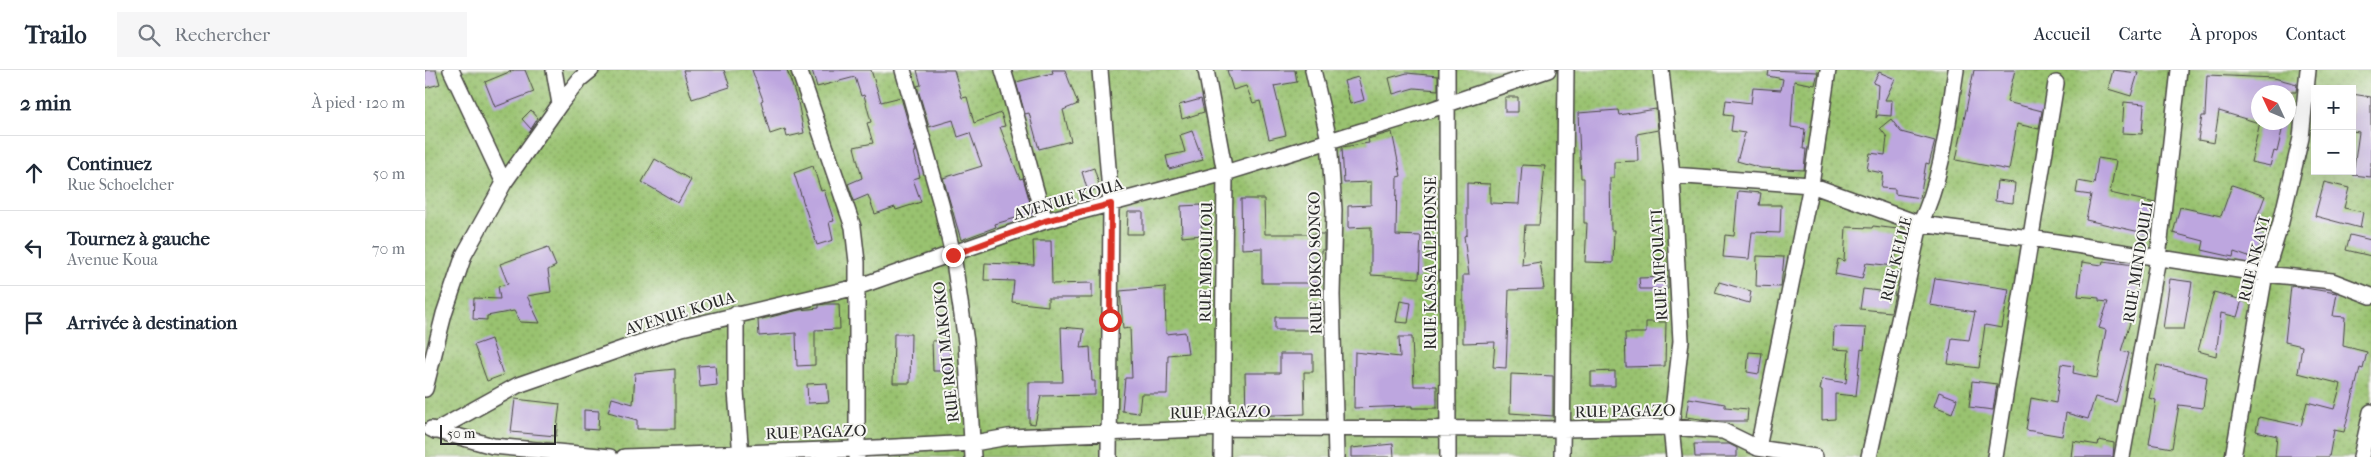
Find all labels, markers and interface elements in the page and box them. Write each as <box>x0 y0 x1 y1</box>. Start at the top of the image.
search box <box>117 12 467 57</box>
text: Trailo <box>25 21 87 49</box>
icon: search <box>135 21 163 49</box>
text: Rechercher <box>175 24 270 46</box>
text: Accueil <box>2034 24 2091 45</box>
text: Carte <box>2119 24 2162 45</box>
text: À propos <box>2190 24 2257 45</box>
text: Contact <box>2285 24 2346 45</box>
north arrow <box>2251 85 2296 130</box>
map controls <box>2311 85 2356 175</box>
button: + <box>2311 85 2356 130</box>
text: 2 min <box>20 91 71 115</box>
text: À pied · 120 m <box>312 93 405 112</box>
button: − <box>2311 130 2356 175</box>
text: Continuez <box>67 153 152 175</box>
icon: ahead <box>20 159 48 187</box>
text: 50 m <box>373 164 405 183</box>
street label: AVENUE KOUA <box>1010 174 1126 224</box>
text: Rue Schoelcher <box>67 175 174 194</box>
street label: RUE KASSA ALPHONSE <box>1421 176 1440 350</box>
street label: RUE BOKO SONGO <box>1304 191 1326 335</box>
street label: RUE MINDOULI <box>2119 200 2157 324</box>
street label: RUE MBOULOU <box>1195 201 1217 323</box>
street label: RUE MFOUATI <box>1647 209 1671 321</box>
street label: RUE KELLE <box>1876 214 1916 304</box>
street label: RUE NKAYI <box>2234 214 2274 304</box>
text: Tournez à gauche <box>67 228 210 250</box>
icon: left <box>20 234 48 262</box>
text: 70 m <box>372 239 405 258</box>
route end <box>942 244 965 267</box>
text: Avenue Koua <box>67 250 158 269</box>
street label: RUE ROI MAKOKO <box>929 280 963 424</box>
street label: AVENUE KOUA <box>622 287 738 339</box>
icon: arrive <box>20 309 48 337</box>
route start <box>1099 309 1122 332</box>
text: Arrivée à destination <box>67 312 237 334</box>
street label: RUE PAGAZO <box>1574 401 1676 421</box>
street label: RUE PAGAZO <box>1169 402 1271 422</box>
street label: RUE PAGAZO <box>765 421 867 443</box>
scale bar <box>440 422 556 445</box>
text: 50 m <box>447 425 475 442</box>

